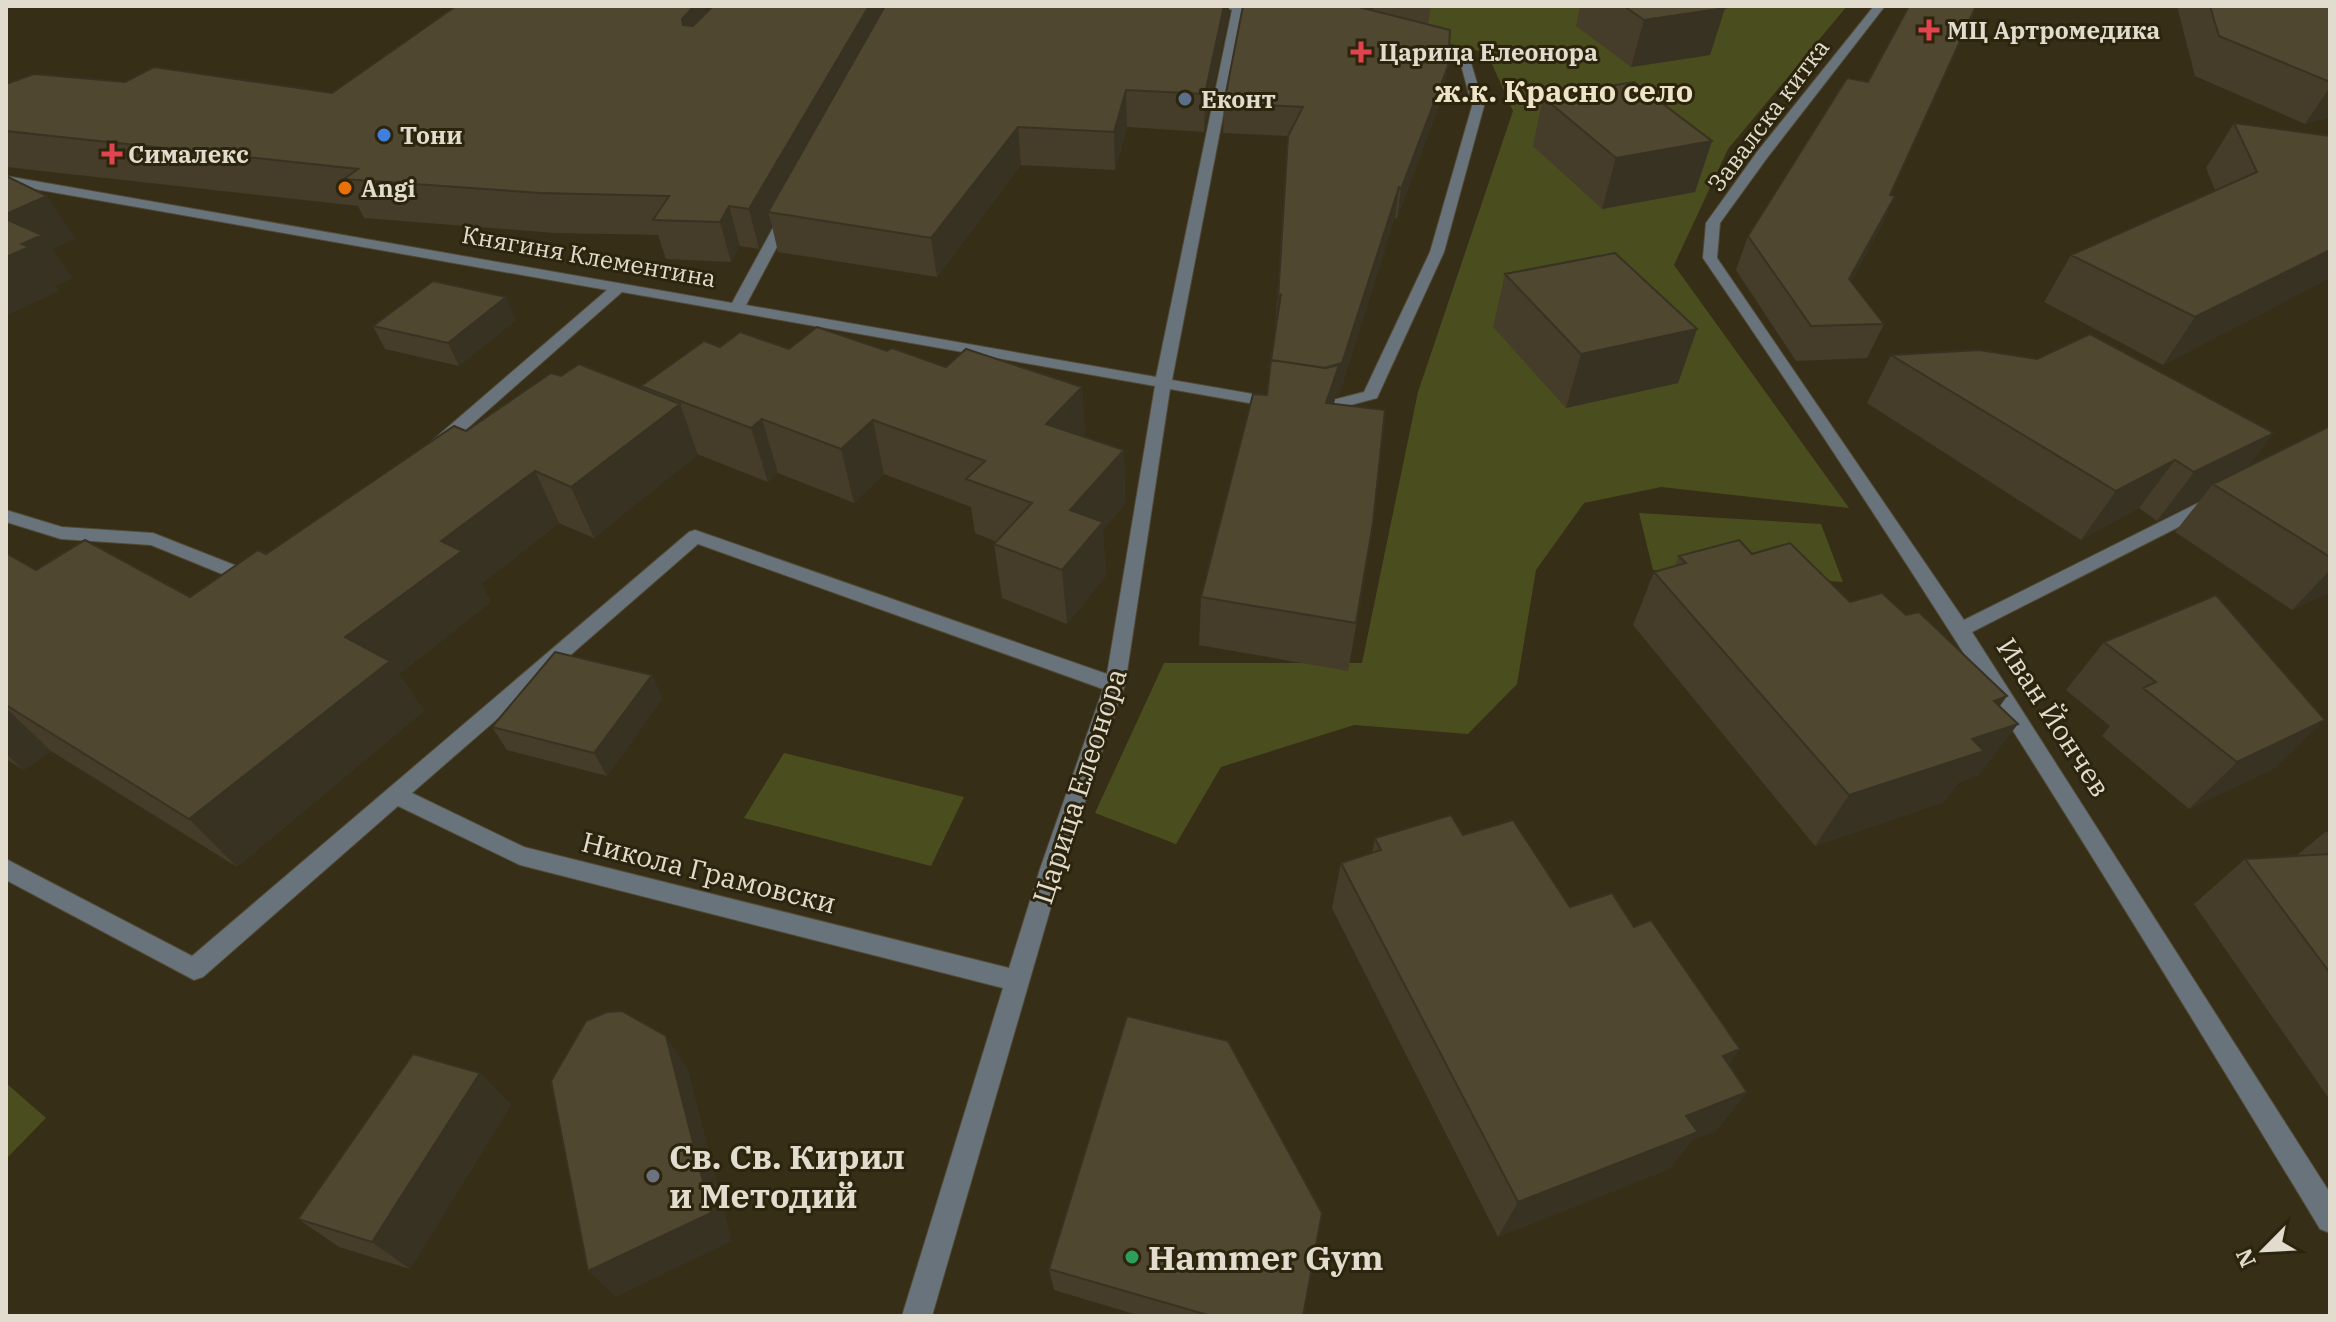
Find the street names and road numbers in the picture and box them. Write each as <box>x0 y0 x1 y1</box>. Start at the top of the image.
street label: Завалска китка <box>1700 32 1836 198</box>
street label: Княгиня Клементина <box>459 218 719 294</box>
street label: Иван Йончев <box>1989 630 2119 804</box>
street label: Царица Елеонора <box>1023 663 1135 909</box>
street label: Никола Грамовски <box>578 822 840 922</box>

